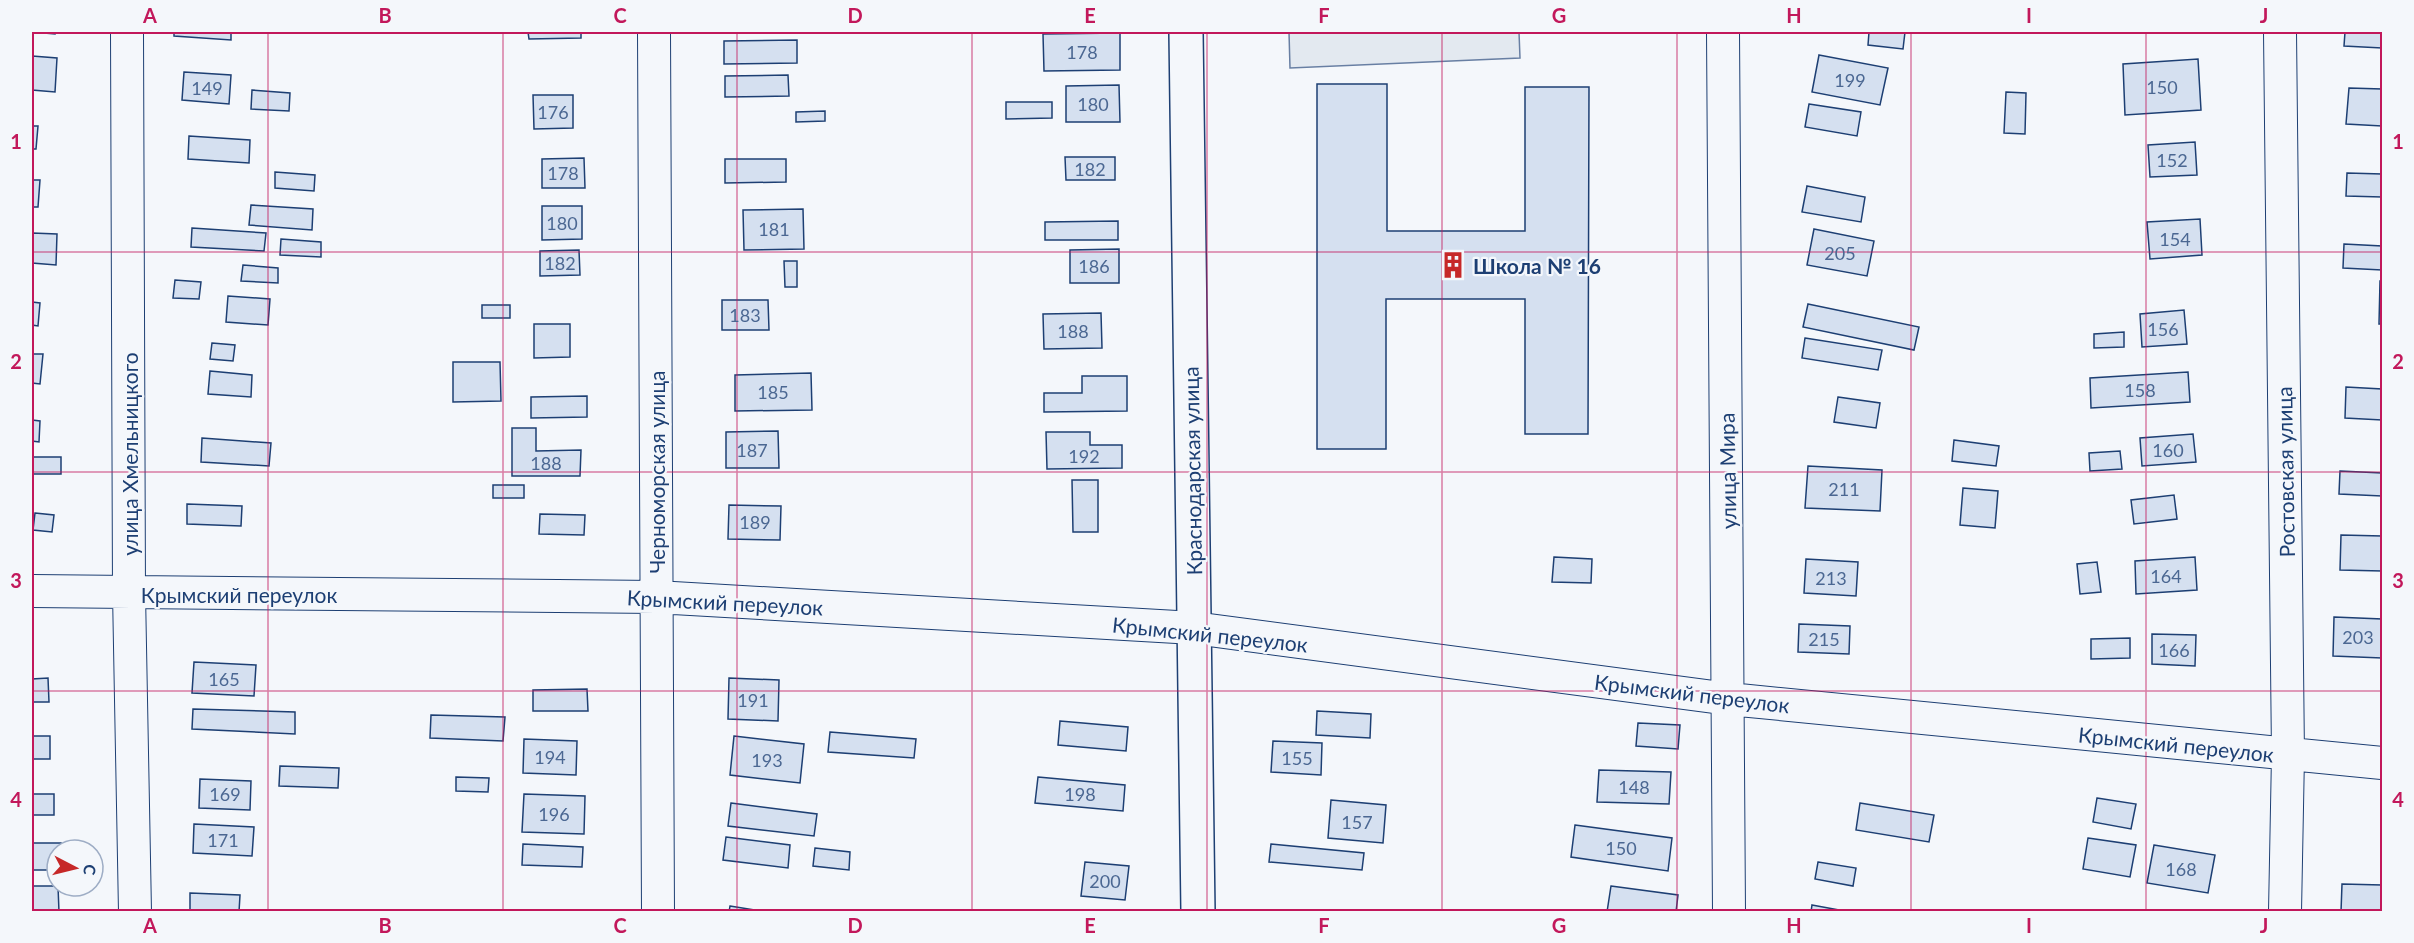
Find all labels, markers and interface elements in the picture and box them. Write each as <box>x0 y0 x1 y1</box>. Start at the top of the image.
text: A <box>142 3 157 27</box>
text: B <box>378 3 392 27</box>
text: C <box>613 3 627 27</box>
text: D <box>847 3 863 27</box>
text: E <box>1084 3 1096 27</box>
text: F <box>1318 3 1330 27</box>
text: G <box>1552 3 1566 27</box>
text: H <box>1786 3 1802 27</box>
text: I <box>2026 3 2032 27</box>
text: J <box>2260 3 2268 27</box>
house number: 178 <box>1066 41 1098 63</box>
house number: 199 <box>1834 69 1866 91</box>
house number: 150 <box>2146 76 2178 98</box>
house number: 149 <box>191 77 223 99</box>
house number: 180 <box>1077 93 1109 115</box>
house number: 176 <box>537 101 569 123</box>
text: 1 <box>10 129 22 153</box>
text: 1 <box>2392 129 2404 153</box>
house number: 152 <box>2156 149 2188 171</box>
house number: 182 <box>1074 158 1106 180</box>
house number: 178 <box>547 162 579 184</box>
house number: 180 <box>546 212 578 234</box>
house number: 181 <box>758 218 790 240</box>
house number: 154 <box>2159 228 2191 250</box>
house number: 205 <box>1824 242 1856 264</box>
building icon: Школа № 16 <box>1438 250 1468 280</box>
house number: 182 <box>544 252 576 274</box>
place label: Школа № 16 <box>1473 253 1601 278</box>
house number: 186 <box>1078 255 1110 277</box>
house number: 183 <box>729 304 761 326</box>
house number: 156 <box>2147 318 2179 340</box>
house number: 188 <box>1057 320 1089 342</box>
text: 2 <box>10 349 22 373</box>
text: 2 <box>2392 349 2404 373</box>
street label: улица Хмельницкого <box>117 352 142 556</box>
street label: Краснодарская улица <box>1178 366 1206 576</box>
street label: Черноморская улица <box>644 370 669 574</box>
house number: 158 <box>2124 379 2156 401</box>
house number: 185 <box>757 381 789 403</box>
street label: Ростовская улица <box>2271 386 2299 558</box>
street label: улица Мира <box>1713 413 1741 529</box>
house number: 187 <box>736 439 768 461</box>
house number: 160 <box>2152 439 2184 461</box>
house number: 192 <box>1068 445 1100 467</box>
house number: 188 <box>530 452 562 474</box>
house number: 211 <box>1828 478 1860 500</box>
house number: 189 <box>739 511 771 533</box>
house number: 164 <box>2150 565 2182 587</box>
house number: 213 <box>1815 567 1847 589</box>
text: 3 <box>10 568 22 592</box>
text: 3 <box>2392 568 2404 592</box>
street label: Крымский переулок <box>141 582 337 607</box>
street label: Крымский переулок <box>626 584 824 620</box>
street label: Крымский переулок <box>1111 611 1309 657</box>
house number: 203 <box>2342 626 2374 648</box>
house number: 215 <box>1808 628 1840 650</box>
house number: 166 <box>2158 639 2190 661</box>
house number: 165 <box>208 668 240 690</box>
street label: Крымский переулок <box>1593 669 1791 717</box>
house number: 191 <box>737 689 769 711</box>
street label: Крымский переулок <box>2077 721 2275 767</box>
house number: 194 <box>534 746 566 768</box>
house number: 155 <box>1281 747 1313 769</box>
house number: 193 <box>751 749 783 771</box>
house number: 148 <box>1618 776 1650 798</box>
house number: 169 <box>209 783 241 805</box>
house number: 198 <box>1064 783 1096 805</box>
text: 4 <box>10 787 22 811</box>
text: 4 <box>2392 787 2404 811</box>
house number: 196 <box>538 803 570 825</box>
house number: 157 <box>1341 811 1373 833</box>
house number: 171 <box>207 829 239 851</box>
house number: 150 <box>1605 837 1637 859</box>
north arrow <box>45 838 105 898</box>
house number: 168 <box>2165 858 2197 880</box>
text: С <box>80 863 100 877</box>
house number: 200 <box>1089 870 1121 892</box>
text: A <box>142 913 157 937</box>
text: B <box>378 913 392 937</box>
text: C <box>613 913 627 937</box>
text: D <box>847 913 863 937</box>
text: E <box>1084 913 1096 937</box>
text: F <box>1318 913 1330 937</box>
text: G <box>1552 913 1566 937</box>
text: H <box>1786 913 1802 937</box>
text: I <box>2026 913 2032 937</box>
text: J <box>2260 913 2268 937</box>

